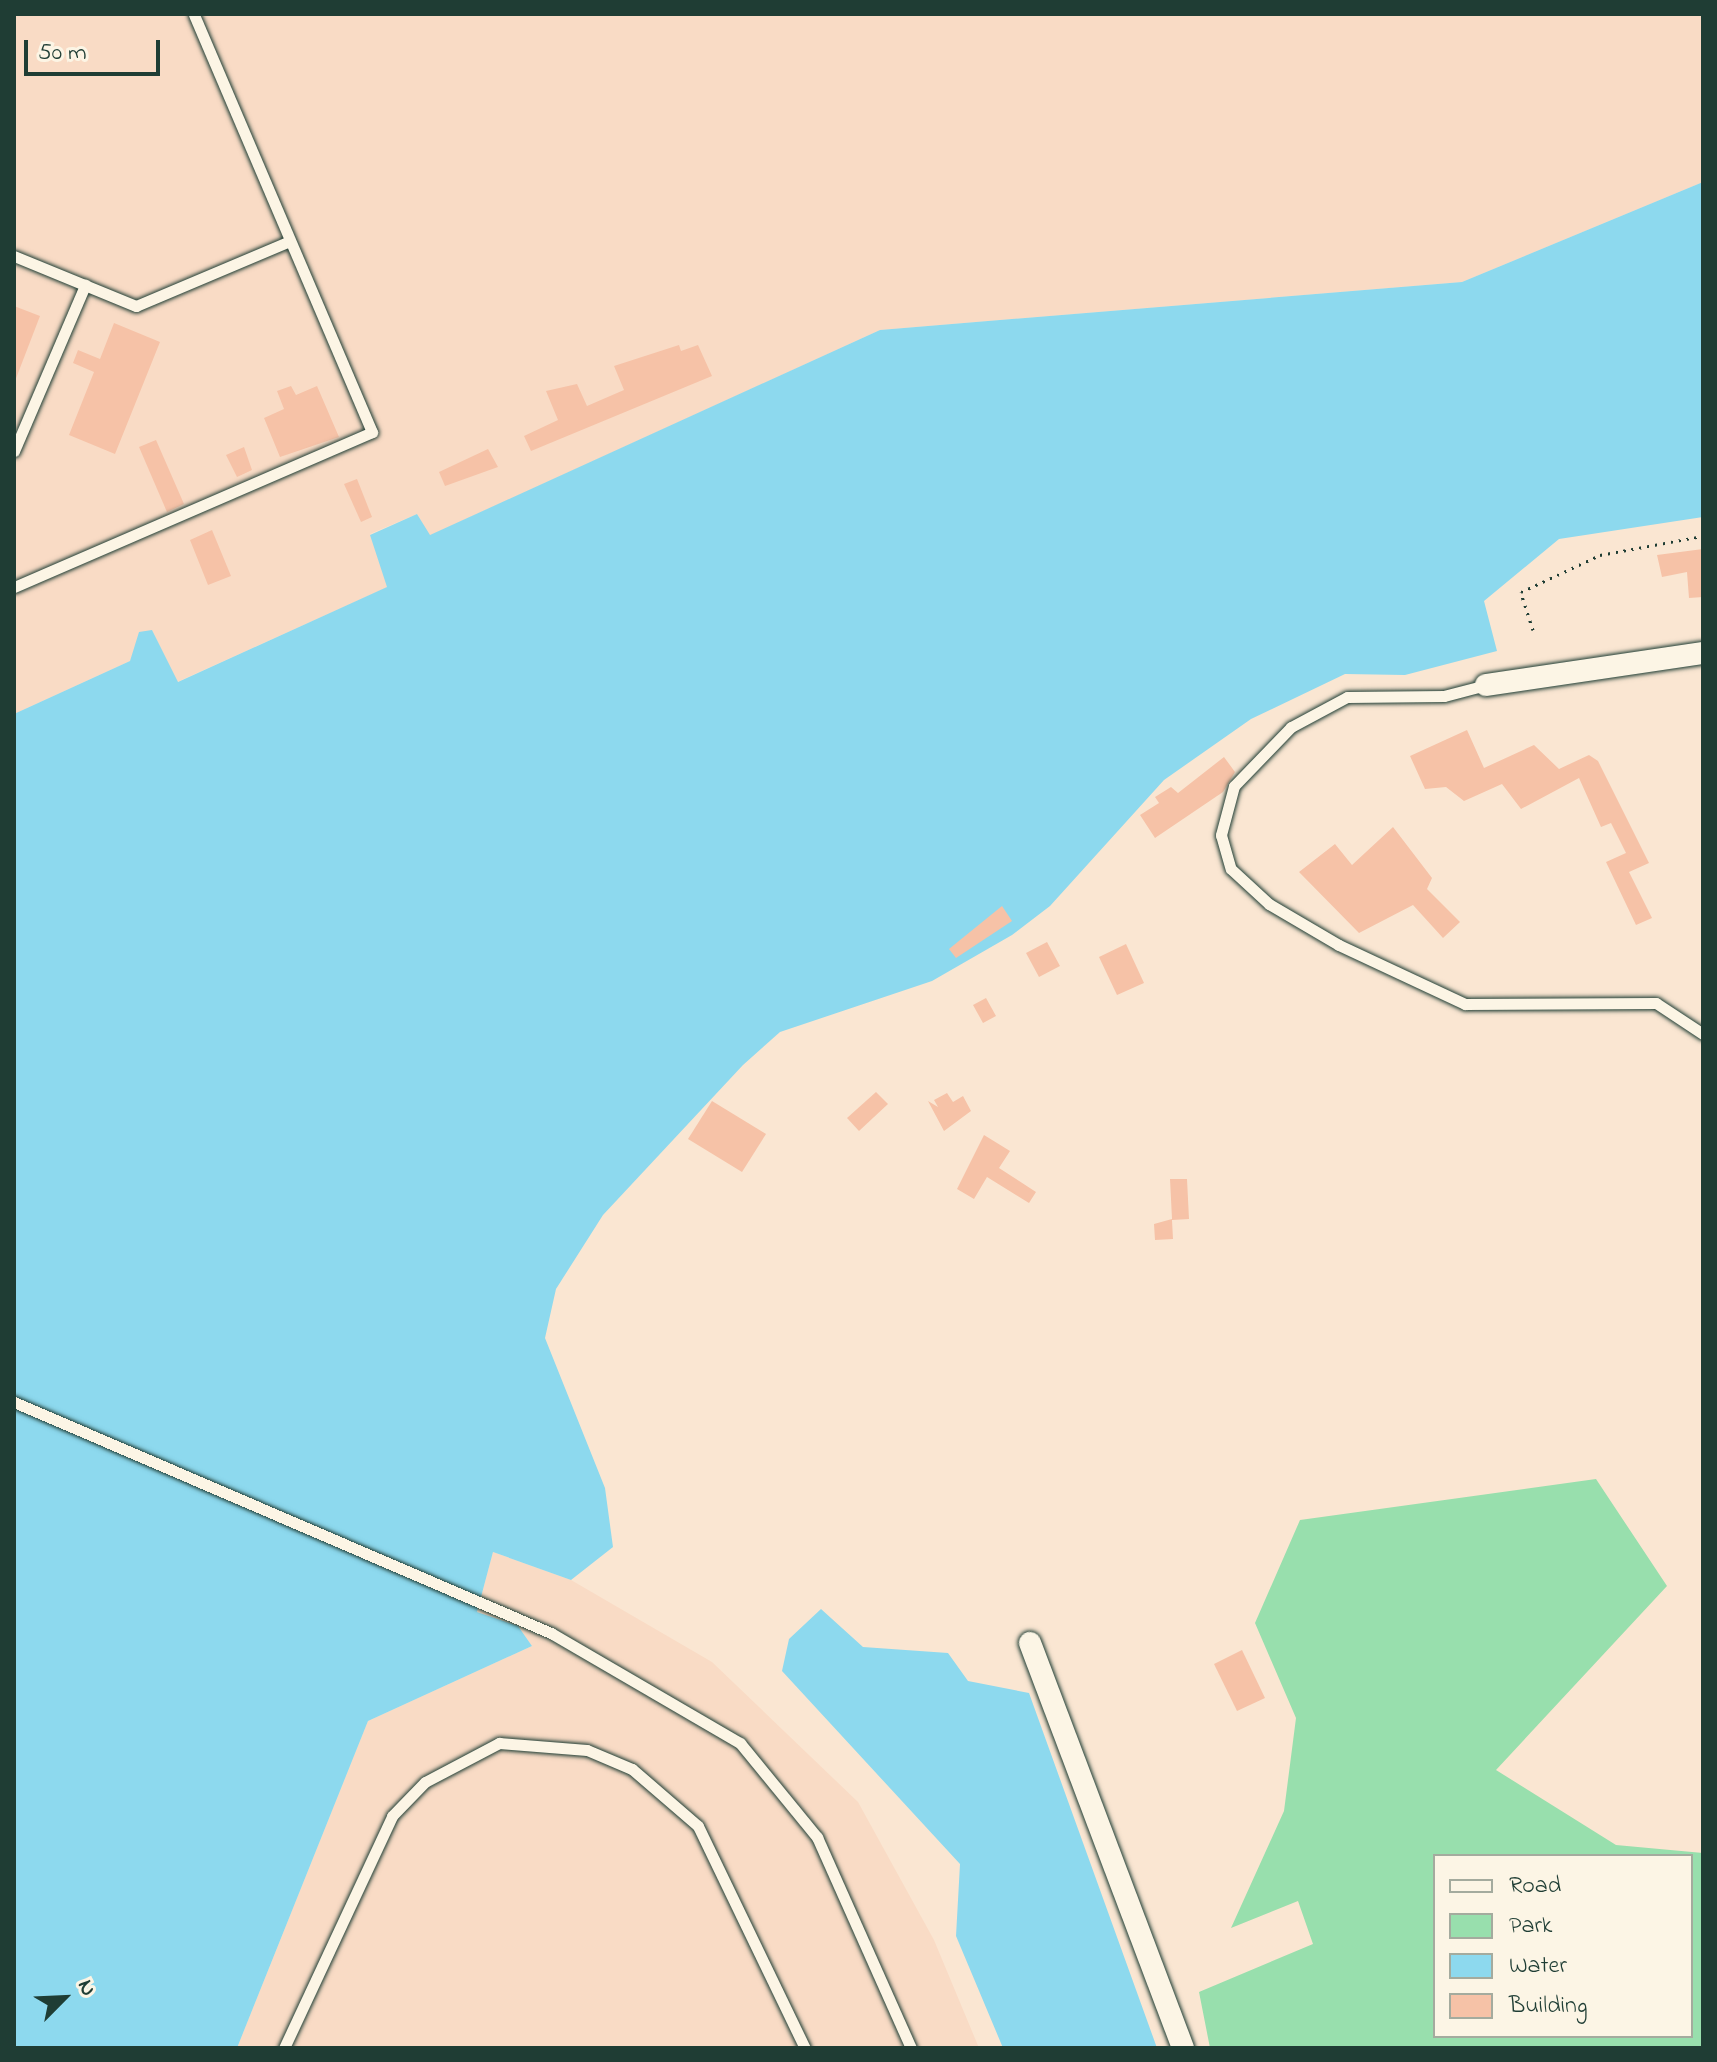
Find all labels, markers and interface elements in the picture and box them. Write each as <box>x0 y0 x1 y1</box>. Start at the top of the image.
scale bar <box>28 24 164 74</box>
text: 50 m <box>38 36 87 71</box>
legend <box>1433 1854 1693 2038</box>
text: Road <box>1509 1869 1561 1904</box>
text: Park <box>1509 1909 1552 1944</box>
text: Water <box>1509 1949 1567 1984</box>
north arrow <box>24 1958 104 2038</box>
text: N <box>68 1975 104 2002</box>
text: Building <box>1509 1989 1588 2024</box>

